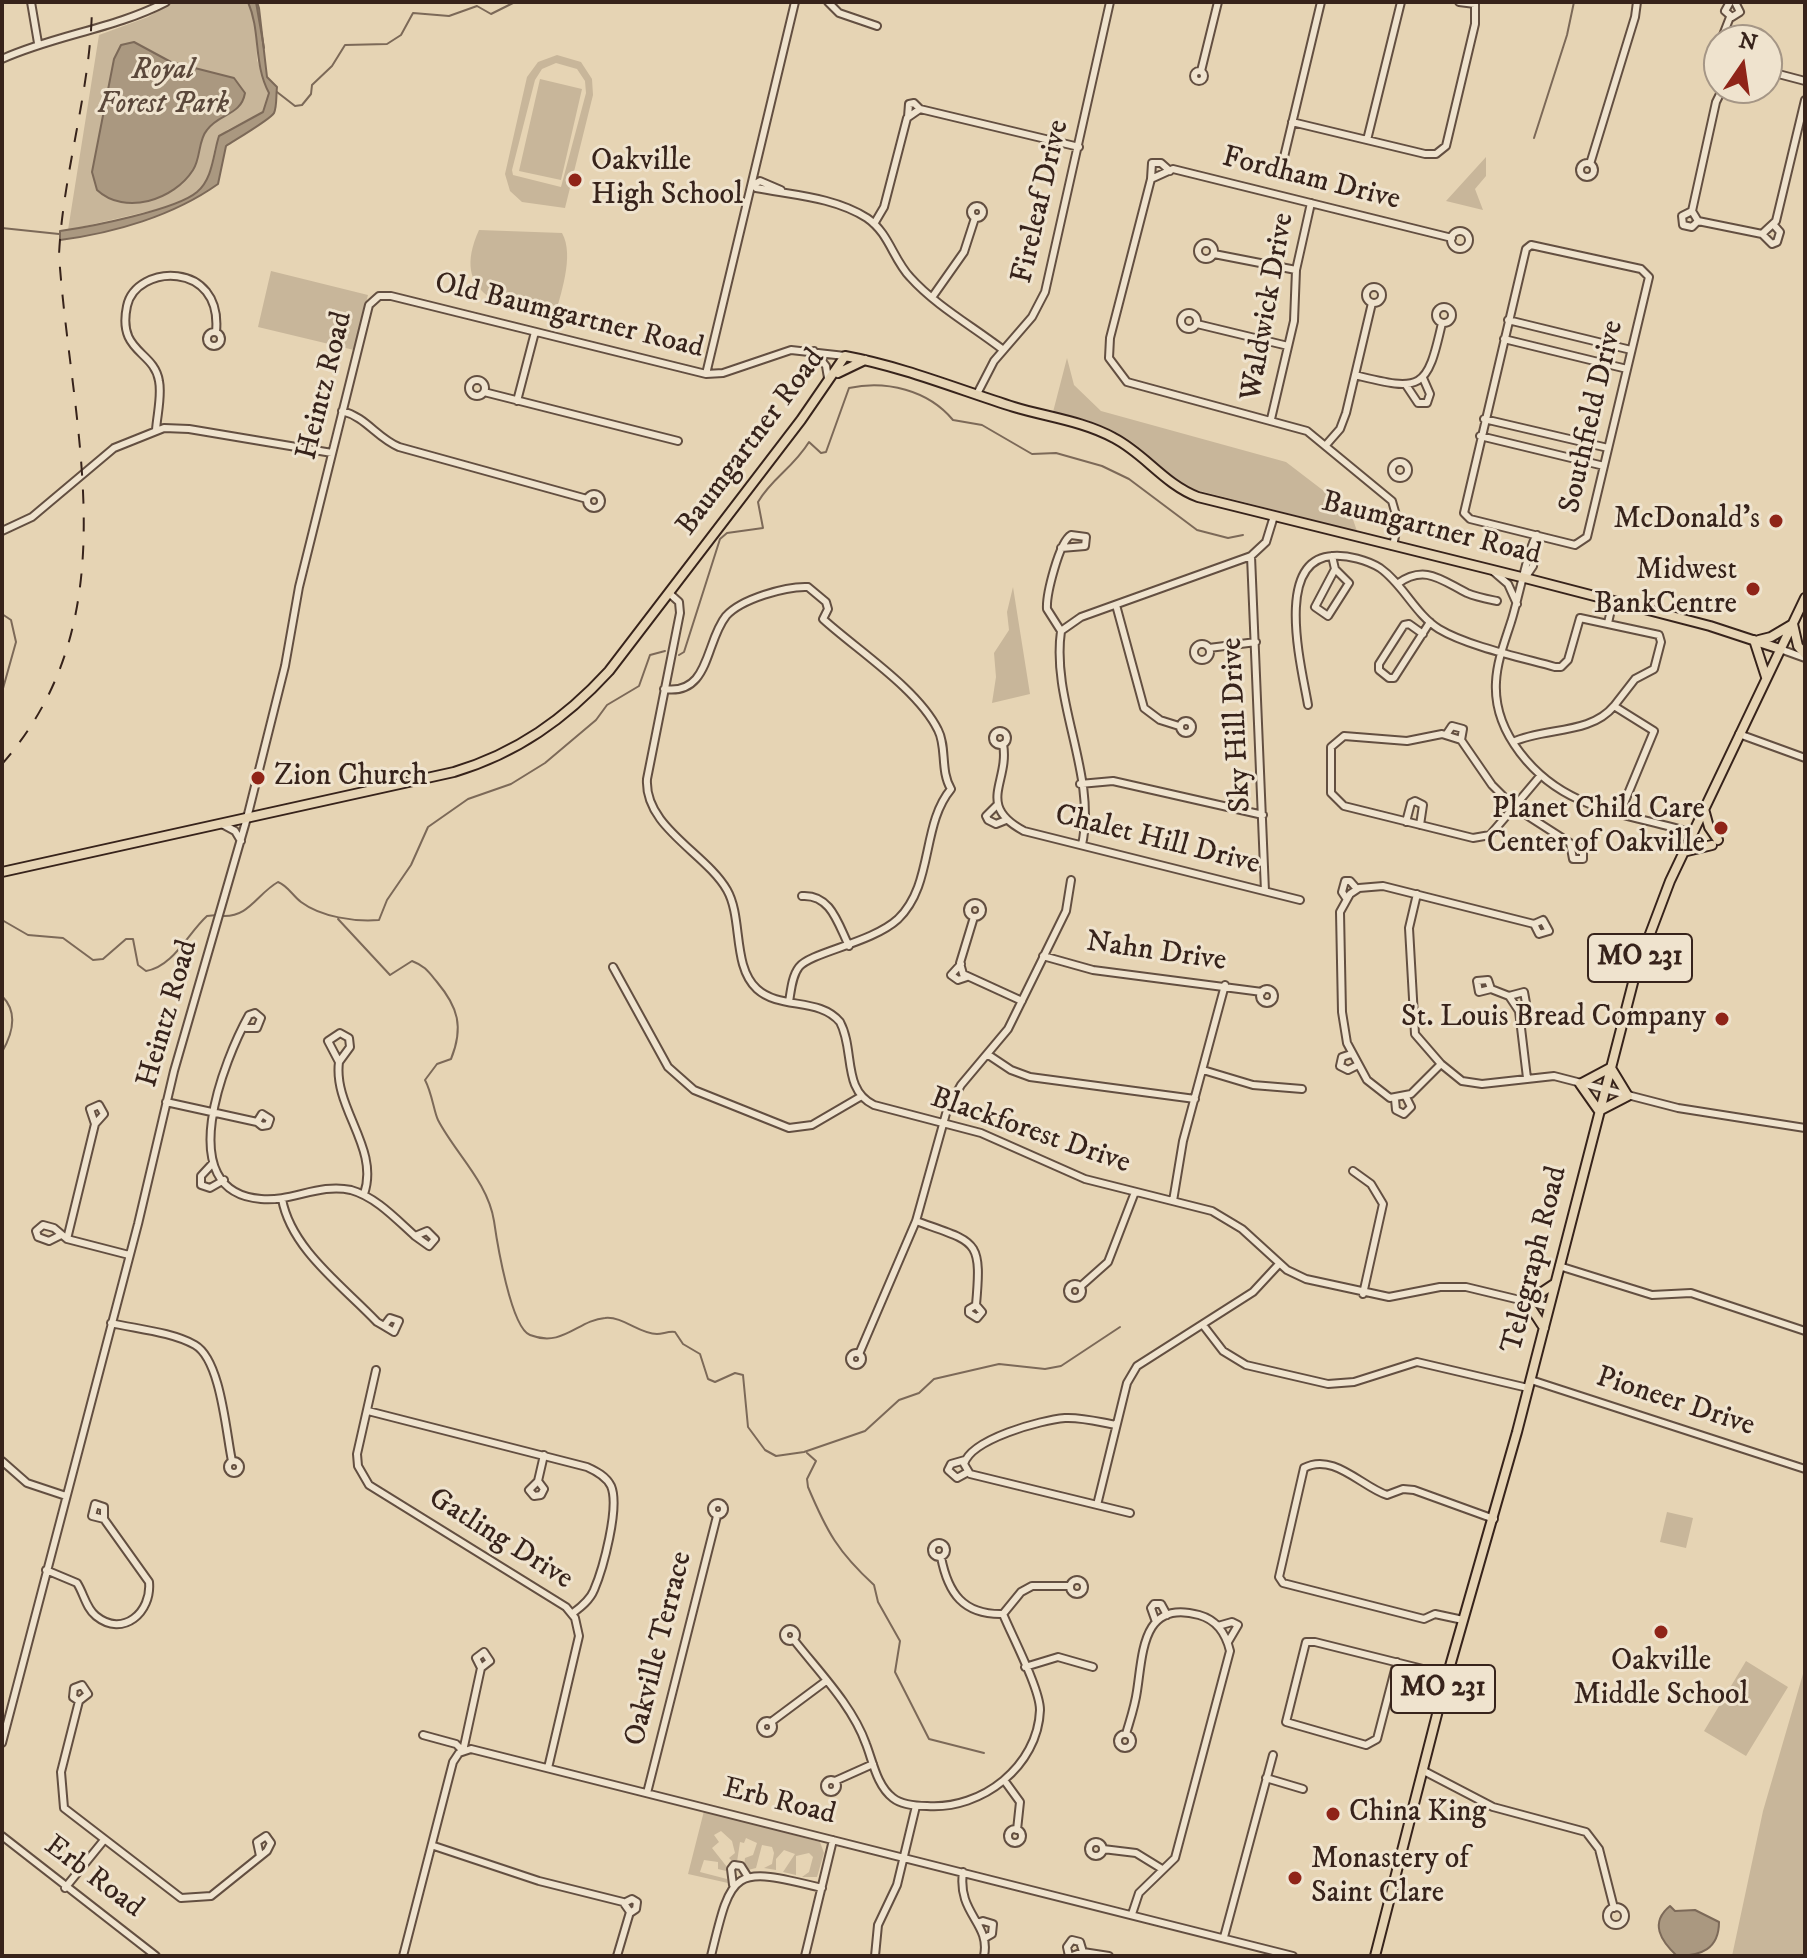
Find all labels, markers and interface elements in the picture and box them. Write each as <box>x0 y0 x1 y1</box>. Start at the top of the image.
north arrow <box>1703 24 1783 104</box>
text: N <box>1736 27 1760 57</box>
park label: Royal Forest Park <box>97 54 229 124</box>
street label: Fireleaf Drive <box>1006 117 1078 287</box>
street label: Fordham Drive <box>1218 141 1404 219</box>
place label: Oakville High School <box>591 145 743 216</box>
marker: Oakville High School <box>566 171 584 189</box>
street label: Waldwick Drive <box>1235 210 1303 404</box>
street label: Old Baumgartner Road <box>431 266 707 368</box>
street label: Heintz Road <box>290 308 362 464</box>
street label: Southfield Drive <box>1553 317 1633 517</box>
street label: Baumgartner Road <box>670 342 834 544</box>
street label: Baumgartner Road <box>1318 485 1544 575</box>
place label: McDonald's <box>1613 503 1760 539</box>
marker: McDonald's <box>1767 512 1785 530</box>
place label: Midwest BankCentre <box>1594 554 1737 624</box>
marker: Midwest BankCentre <box>1744 580 1762 598</box>
street label: Sky Hill Drive <box>1215 636 1261 814</box>
place label: Zion Church <box>274 760 427 796</box>
marker: Zion Church <box>249 769 267 787</box>
place label: Planet Child Care Center of Oakville <box>1487 793 1705 864</box>
street label: Chalet Hill Drive <box>1051 798 1263 884</box>
marker: Planet Child Care Center of Oakville <box>1712 819 1730 837</box>
street label: Nahn Drive <box>1084 925 1228 981</box>
road number: MO 231 <box>1588 934 1692 982</box>
street label: Heintz Road <box>131 936 207 1092</box>
place label: St. Louis Bread Company <box>1401 1001 1706 1037</box>
marker: St. Louis Bread Company <box>1713 1010 1731 1028</box>
street label: Blackforest Drive <box>925 1081 1135 1183</box>
street label: Telegraph Road <box>1495 1163 1577 1357</box>
street label: Pioneer Drive <box>1591 1360 1759 1446</box>
street label: Gatling Drive <box>421 1481 579 1599</box>
street label: Oakville Terrace <box>618 1548 702 1750</box>
marker: Oakville Middle School <box>1652 1623 1670 1641</box>
place label: Oakville Middle School <box>1573 1645 1749 1716</box>
road number: MO 231 <box>1391 1665 1495 1713</box>
street label: Erb Road <box>719 1772 839 1834</box>
place label: China King <box>1349 1796 1486 1832</box>
marker: China King <box>1324 1805 1342 1823</box>
street label: Erb Road <box>36 1829 150 1927</box>
place label: Monastery of Saint Clare <box>1311 1843 1469 1914</box>
marker: Monastery of Saint Clare <box>1286 1869 1304 1887</box>

